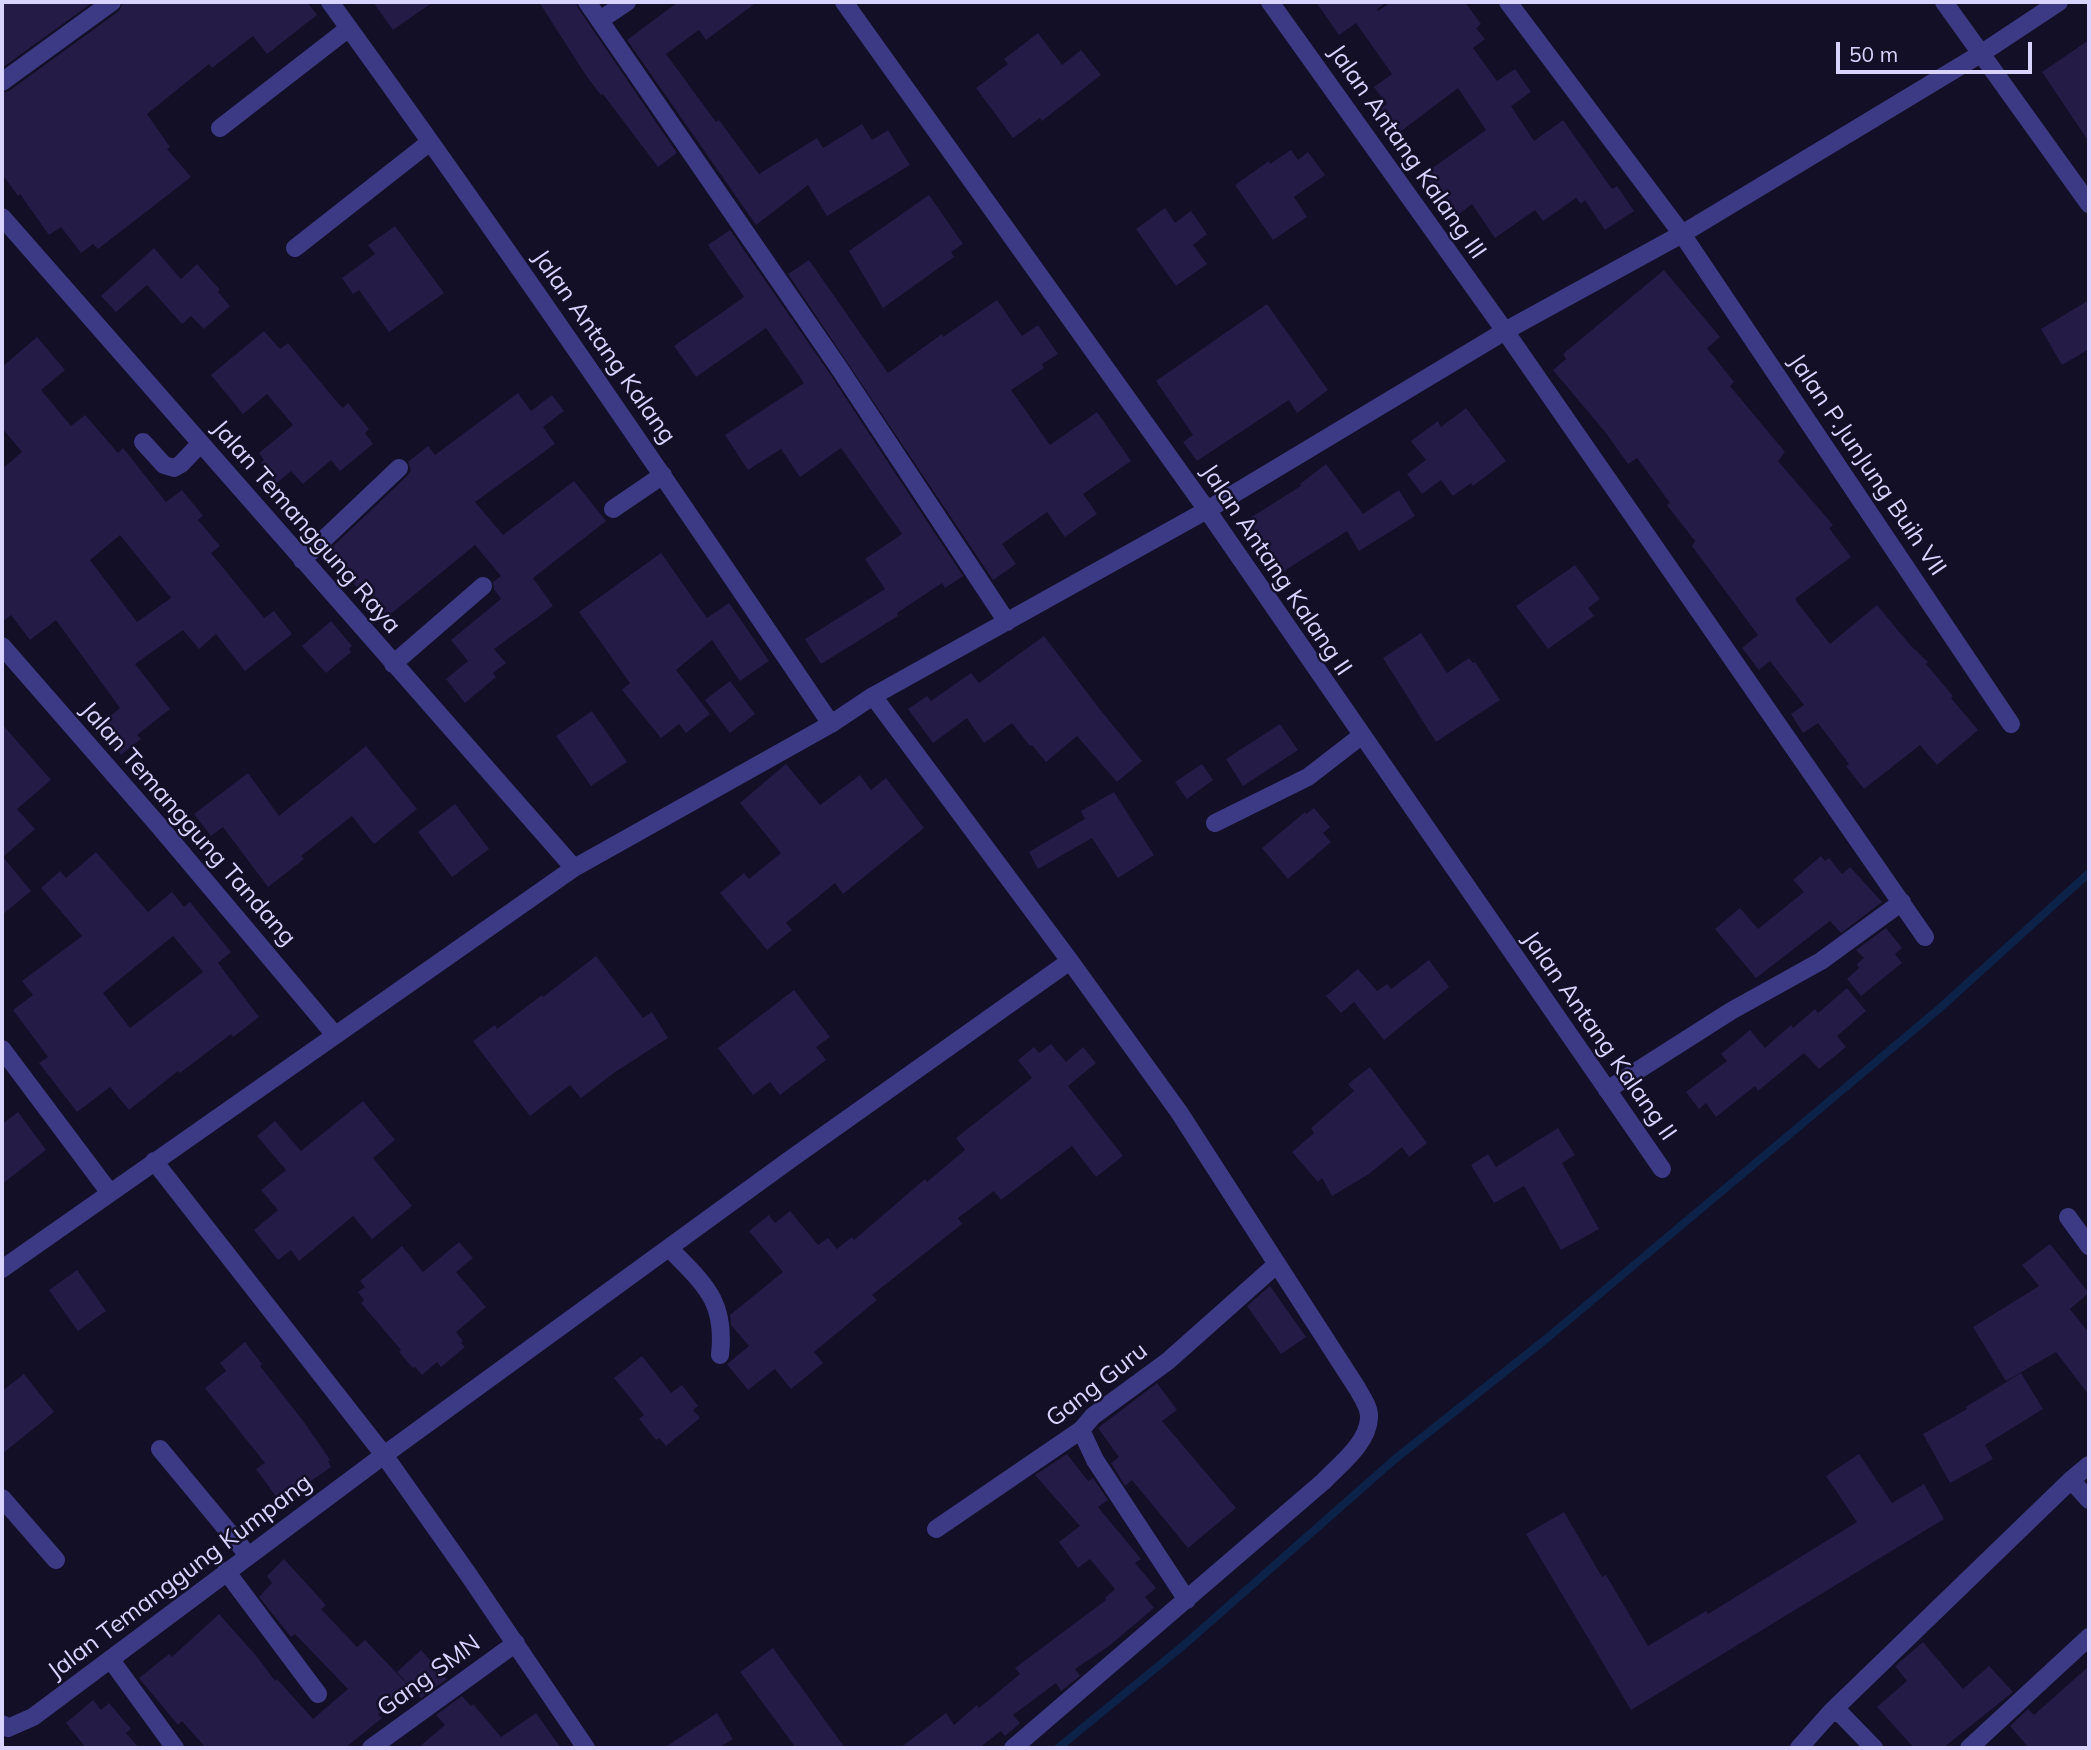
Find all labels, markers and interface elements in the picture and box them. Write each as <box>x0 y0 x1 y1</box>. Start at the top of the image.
scale bar <box>1839 28 2035 72</box>
street label: Jalan Antang Kalang III <box>1322 39 1492 265</box>
text: 50 m <box>1849 41 1898 67</box>
street label: Jalan Antang Kalang <box>526 244 682 450</box>
street label: Jalan P.JunJung Buih VII <box>1782 349 1952 581</box>
street label: Jalan Temanggung Raya <box>205 414 407 640</box>
street label: Jalan Antang Kalang II <box>1194 459 1358 681</box>
street label: Jalan Temanggung Tandang <box>74 696 302 952</box>
street label: Jalan Antang Kalang II <box>1516 926 1682 1146</box>
street label: Gang Guru <box>1041 1336 1153 1434</box>
street label: Jalan Temanggung Kumpang <box>42 1468 318 1686</box>
street label: Gang SMN <box>372 1629 486 1723</box>

